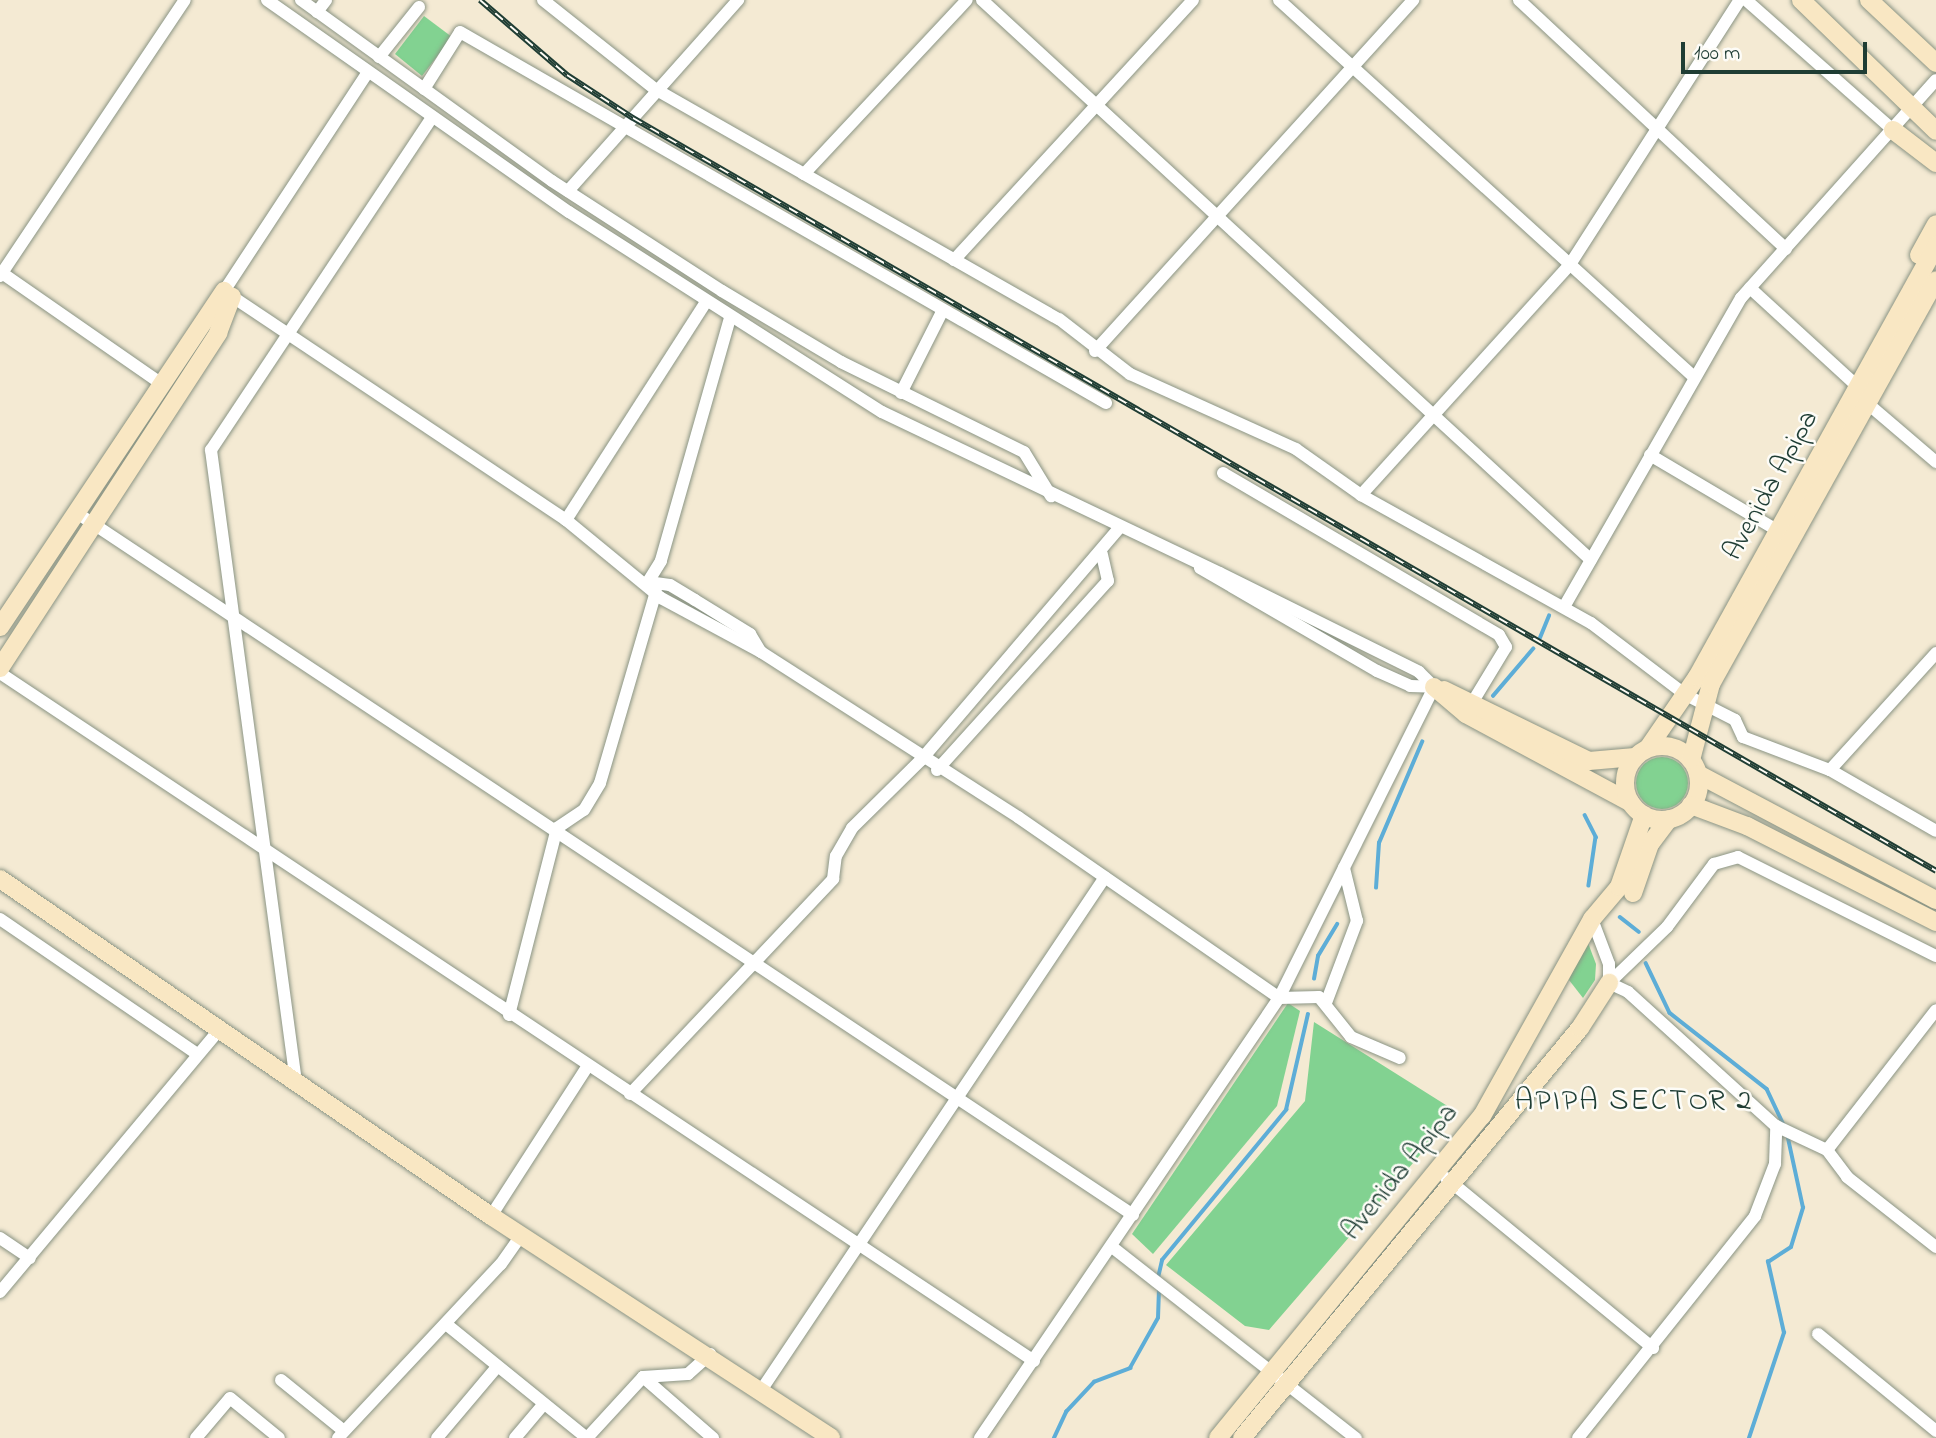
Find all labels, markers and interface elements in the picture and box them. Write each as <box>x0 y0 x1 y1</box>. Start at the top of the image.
scale bar <box>1684 28 1870 72</box>
text: 100 m <box>1694 39 1740 69</box>
street label: Avenida Apipa <box>1717 405 1827 567</box>
district label: APIPA SECTOR 2 <box>1516 1084 1752 1120</box>
street label: Avenida Apipa <box>1336 1098 1466 1248</box>

